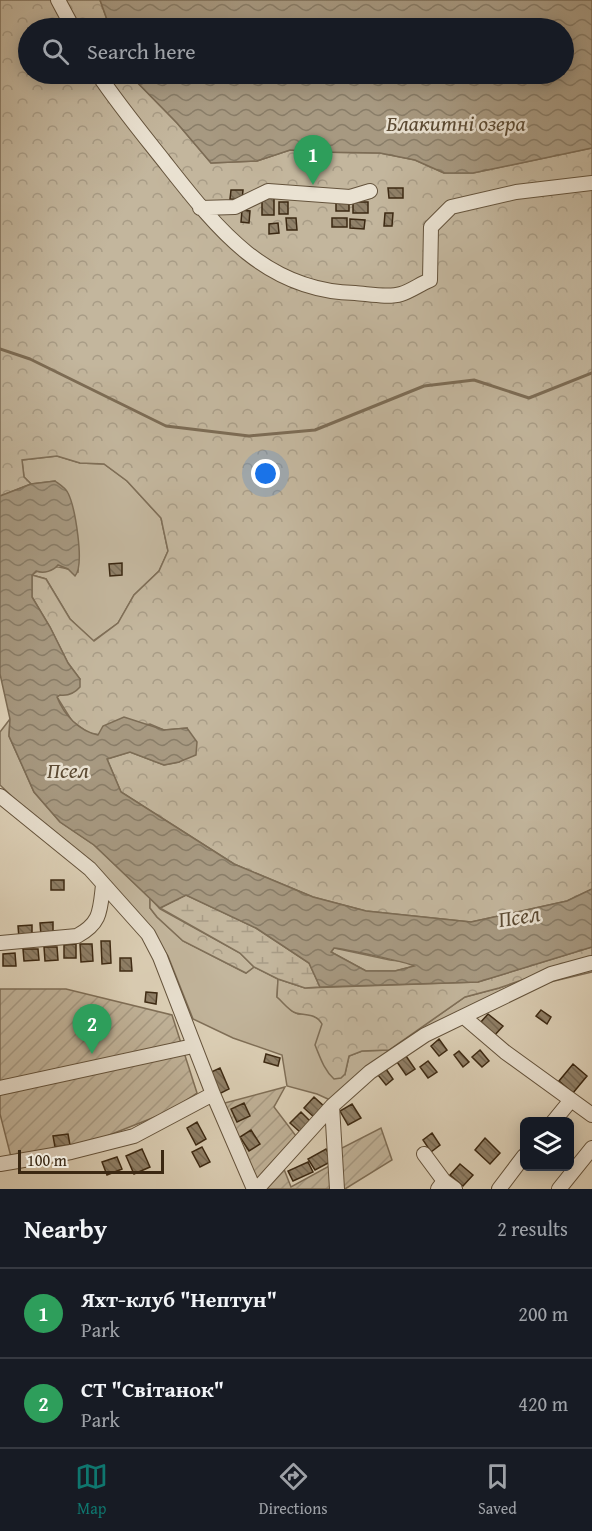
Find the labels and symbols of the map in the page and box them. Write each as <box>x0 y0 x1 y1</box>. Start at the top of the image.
water label: Блакитні озера <box>386 107 526 139</box>
pin: 1 <box>294 136 332 185</box>
your location <box>251 459 280 488</box>
water label: Псел <box>47 754 90 786</box>
water label: Псел <box>496 897 543 935</box>
pin: 2 <box>72 1004 112 1054</box>
scale bar <box>18 1147 164 1174</box>

